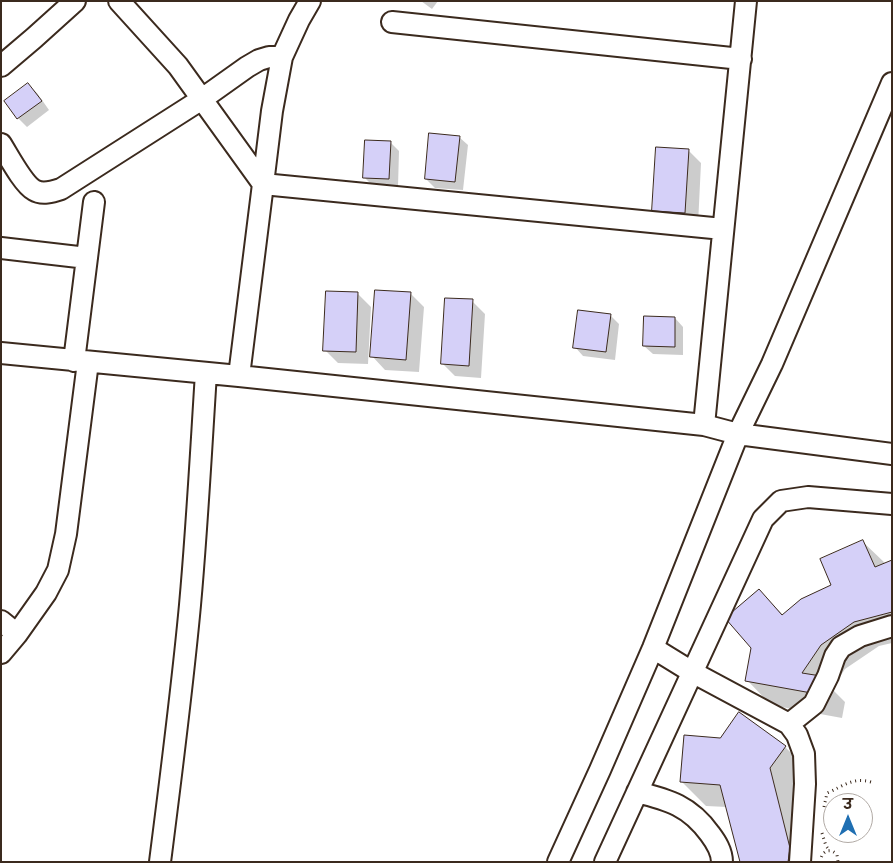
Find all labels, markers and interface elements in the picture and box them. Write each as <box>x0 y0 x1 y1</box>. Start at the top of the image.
north arrow <box>823 793 873 843</box>
text: उ <box>843 795 853 813</box>

